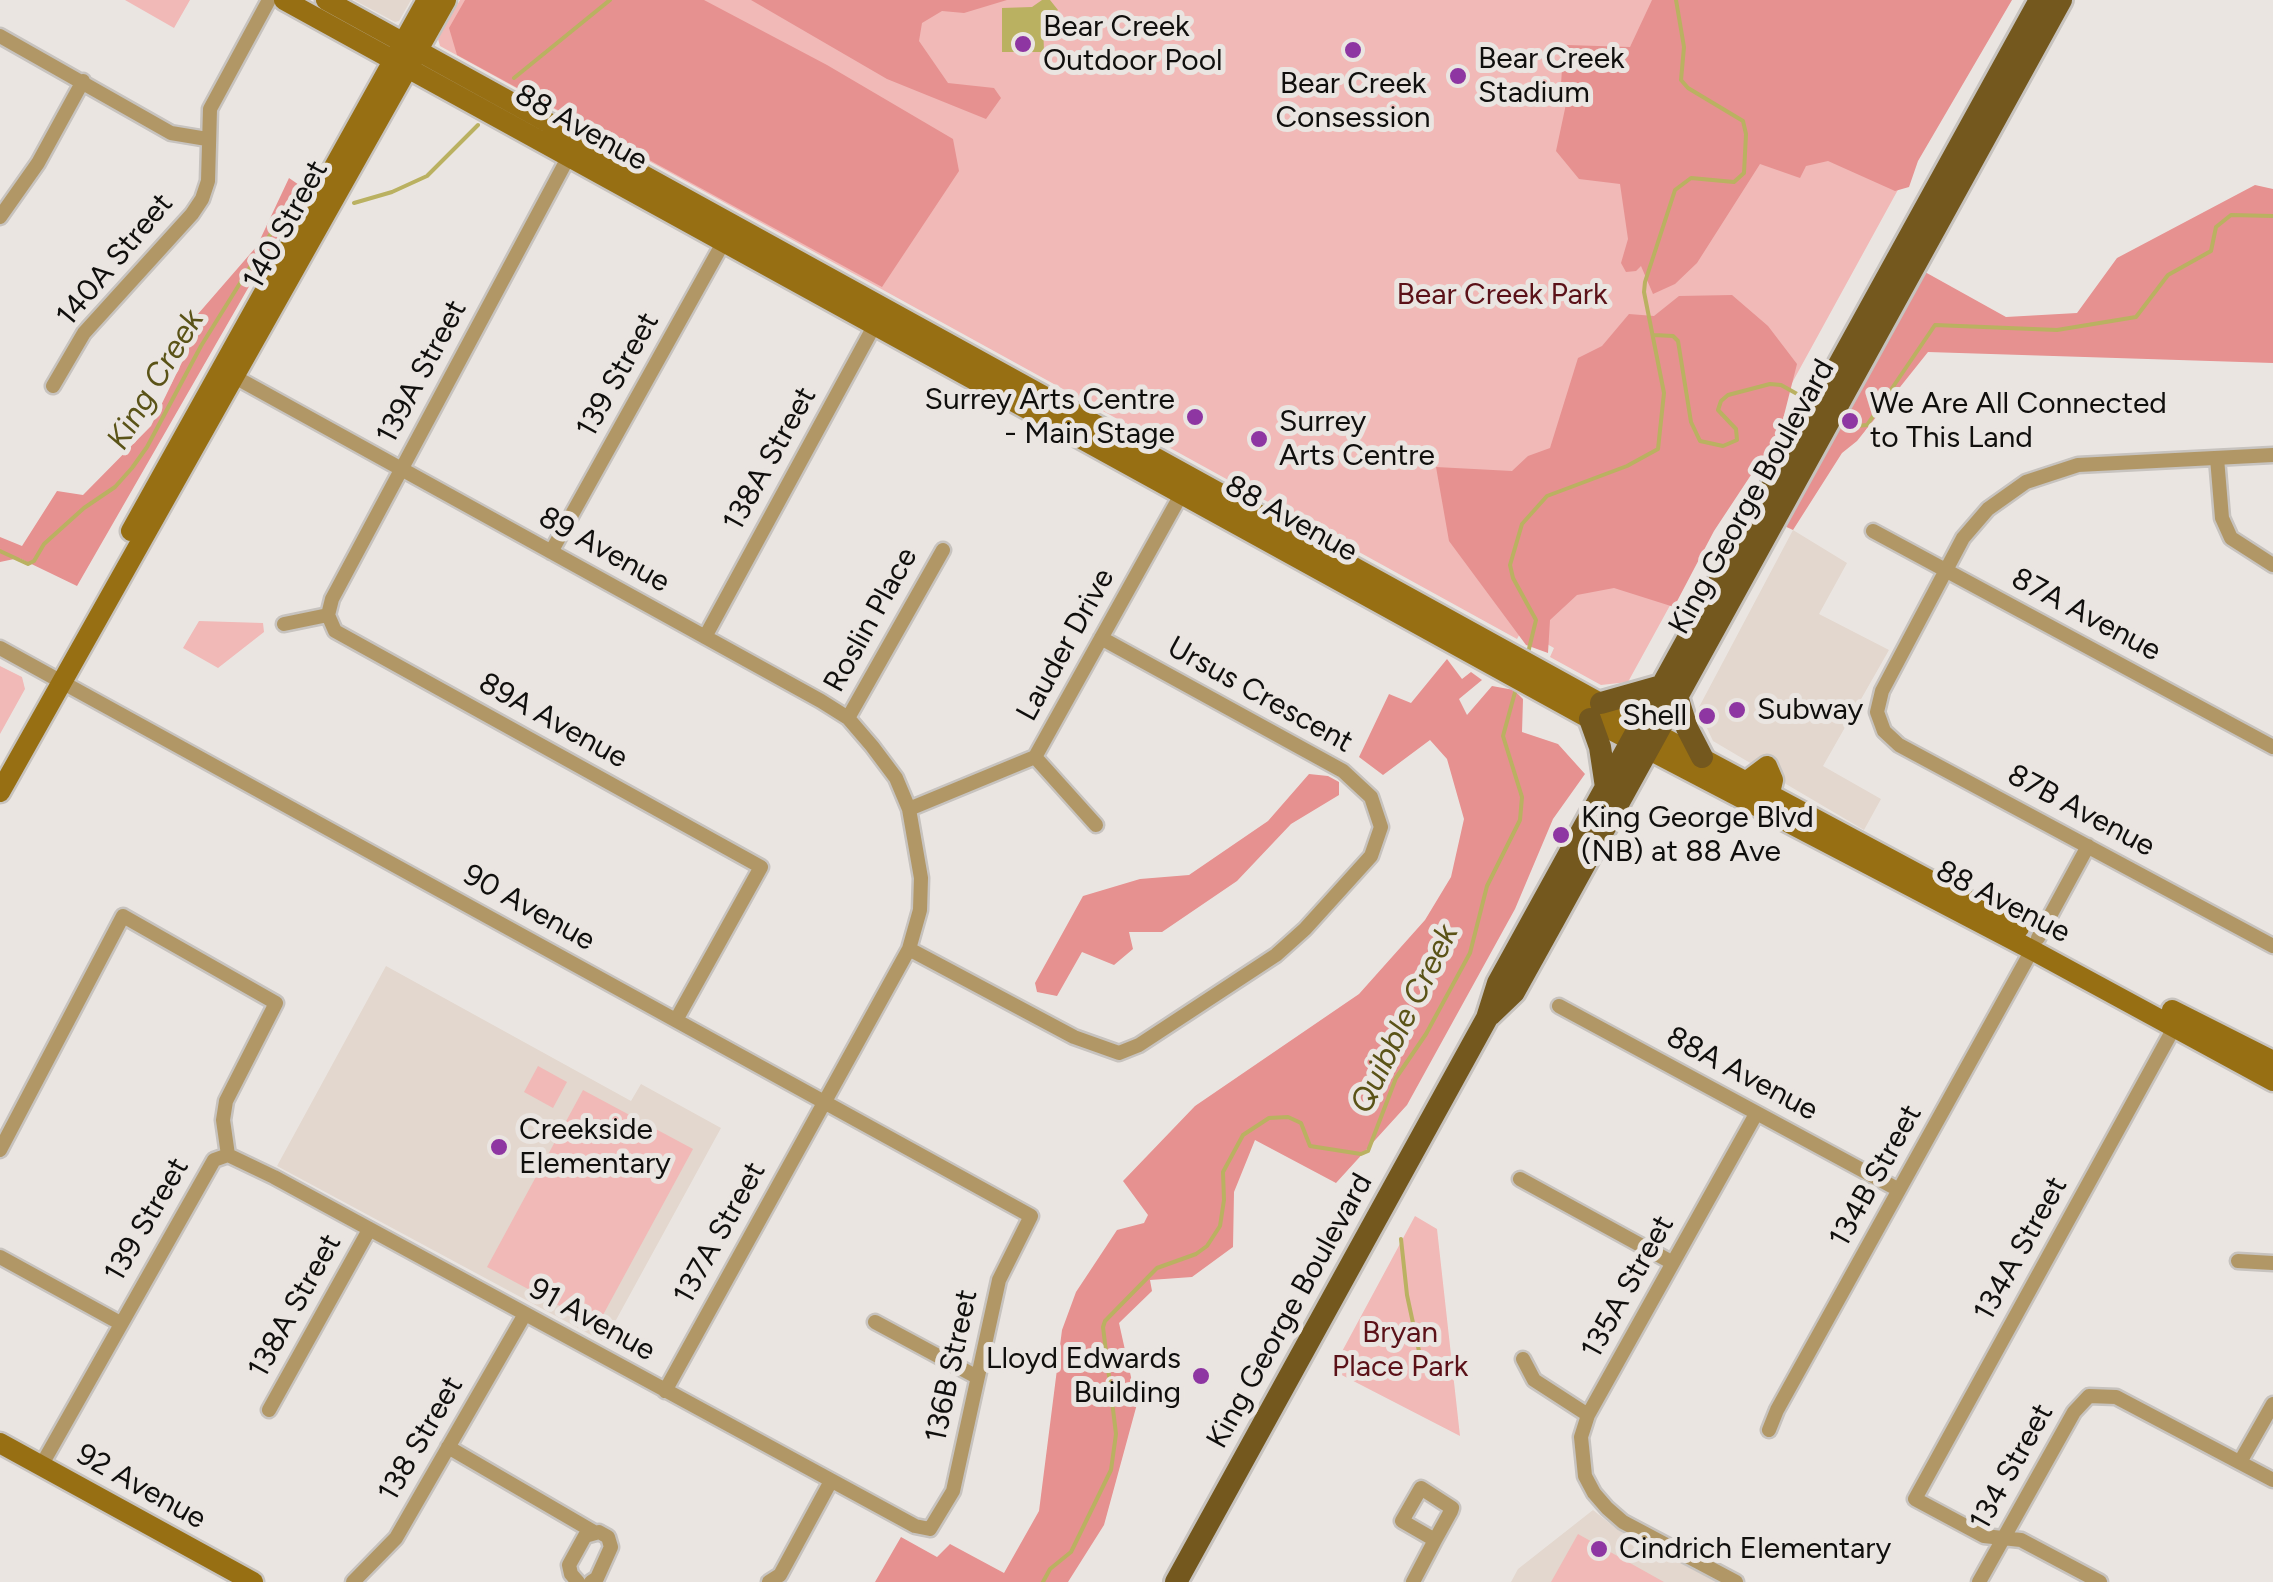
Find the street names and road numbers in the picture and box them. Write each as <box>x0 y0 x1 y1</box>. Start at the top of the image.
street label: 88 Avenue <box>509 77 653 179</box>
street label: 140 Street <box>236 154 336 296</box>
street label: 140A Street <box>49 186 181 334</box>
street label: 139A Street <box>369 294 475 450</box>
street label: 139 Street <box>569 306 667 444</box>
street label: King George Boulevard <box>1661 353 1843 641</box>
street label: 138A Street <box>716 381 824 537</box>
street label: 88 Avenue <box>1219 468 1363 570</box>
street label: 89 Avenue <box>532 499 676 601</box>
street label: Roslin Place <box>817 541 925 699</box>
street label: 87A Avenue <box>2005 561 2167 669</box>
street label: Lauder Drive <box>1009 563 1123 727</box>
street label: Ursus Crescent <box>1161 629 1359 761</box>
street label: 89A Avenue <box>472 665 634 777</box>
street label: 87B Avenue <box>2001 757 2161 865</box>
street label: 88 Avenue <box>1930 853 2076 951</box>
street label: 90 Avenue <box>457 857 601 959</box>
street label: 88A Avenue <box>1660 1019 1824 1129</box>
street label: 134B Street <box>1822 1099 1930 1253</box>
street label: 139 Street <box>97 1152 197 1288</box>
street label: 137A Street <box>666 1156 774 1310</box>
street label: King George Boulevard <box>1199 1167 1381 1455</box>
street label: 134A Street <box>1967 1171 2075 1327</box>
street label: 135A Street <box>1574 1209 1682 1365</box>
street label: 138A Street <box>241 1228 349 1384</box>
street label: 91 Avenue <box>523 1271 661 1369</box>
street label: 136B Street <box>918 1286 986 1446</box>
street label: 138 Street <box>371 1370 471 1508</box>
street label: 134 Street <box>1963 1398 2061 1536</box>
street label: 92 Avenue <box>70 1437 212 1537</box>

